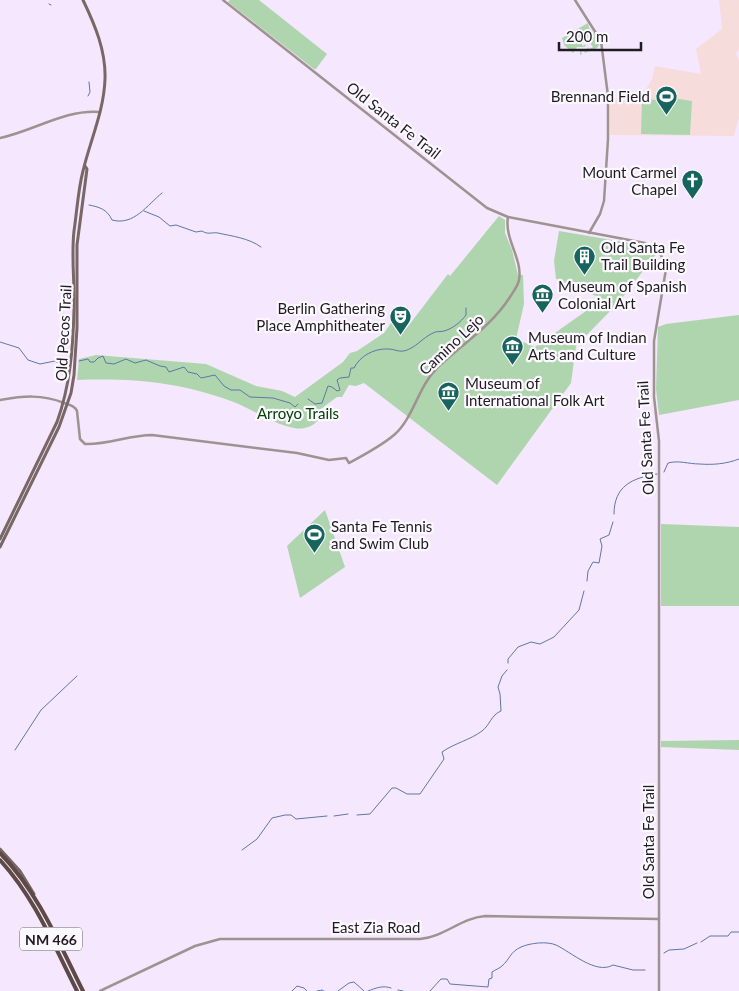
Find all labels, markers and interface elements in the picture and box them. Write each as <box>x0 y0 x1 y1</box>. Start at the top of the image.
scale bar <box>559 20 642 52</box>
text: 200 m <box>566 27 608 45</box>
street label: Old Santa Fe Trail <box>343 78 445 162</box>
sports icon: Brennand Field <box>654 84 678 115</box>
place label: Brennand Field <box>551 87 650 105</box>
place label: Mount Carmel Chapel <box>582 163 677 198</box>
church icon: Mount Carmel Chapel <box>681 169 705 200</box>
place label: Old Santa Fe Trail Building <box>601 238 685 273</box>
building icon: Old Santa Fe Trail Building <box>573 244 597 275</box>
place label: Museum of Spanish Colonial Art <box>558 277 687 312</box>
museum icon: Museum of Spanish Colonial Art <box>530 283 554 314</box>
street label: Old Pecos Trail <box>51 284 75 382</box>
place label: Berlin Gathering Place Amphitheater <box>256 299 386 334</box>
theatre icon: Berlin Gathering Place Amphitheater <box>389 305 413 336</box>
street label: Camino Lejo <box>415 310 487 378</box>
place label: Museum of Indian Arts and Culture <box>528 328 647 363</box>
museum icon: Museum of Indian Arts and Culture <box>500 334 524 365</box>
place label: Museum of International Folk Art <box>465 374 605 409</box>
museum icon: Museum of International Folk Art <box>437 380 461 411</box>
street label: Old Santa Fe Trail <box>633 380 657 496</box>
park label: Arroyo Trails <box>257 404 339 422</box>
place label: Santa Fe Tennis and Swim Club <box>331 517 432 552</box>
sports icon: Santa Fe Tennis and Swim Club <box>303 523 327 554</box>
street label: Old Santa Fe Trail <box>639 785 657 899</box>
street label: East Zia Road <box>332 918 420 936</box>
road number: NM 466 <box>20 928 82 951</box>

